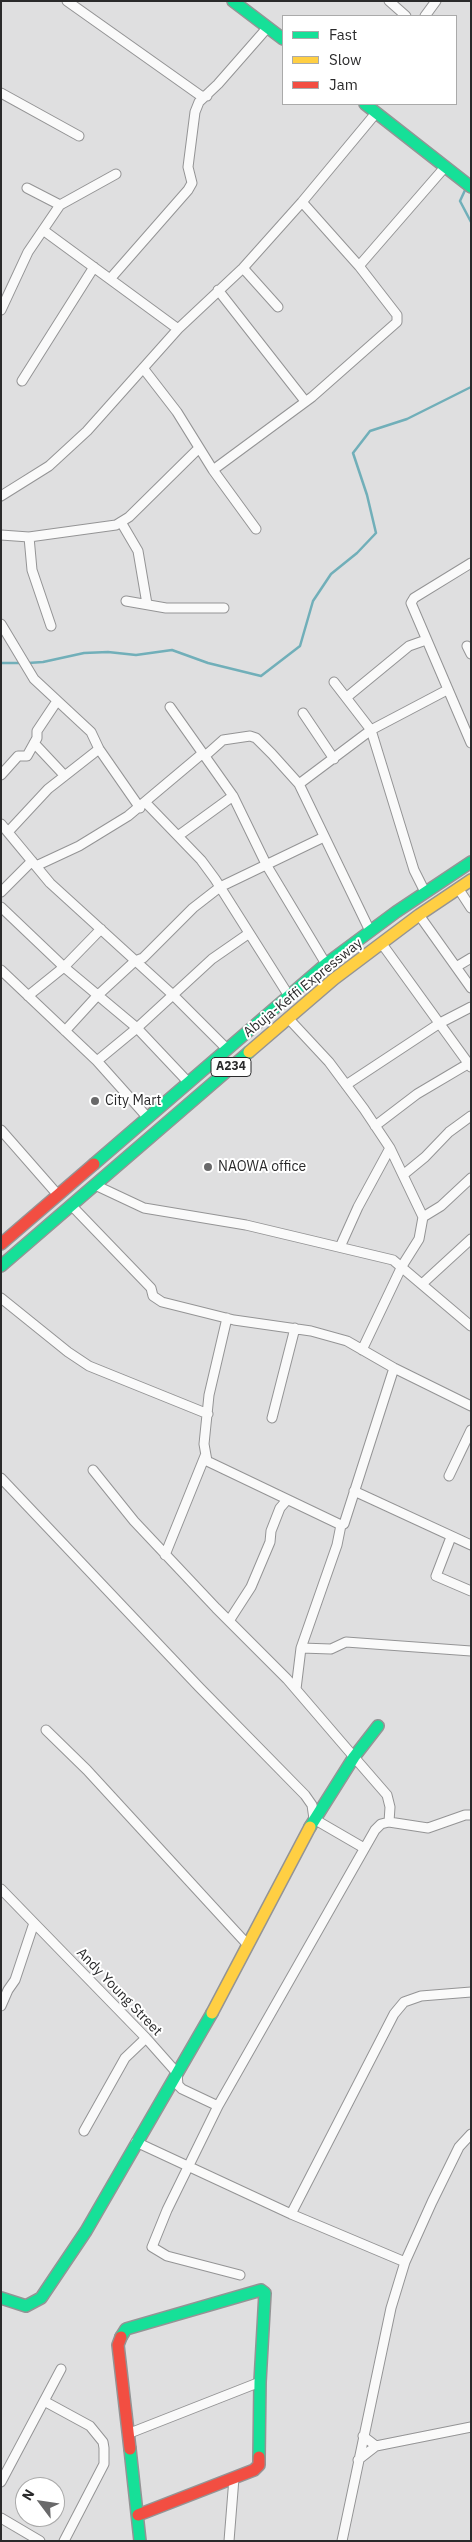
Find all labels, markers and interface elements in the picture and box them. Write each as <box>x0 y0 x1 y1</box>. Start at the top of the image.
legend <box>282 15 457 105</box>
text: Fast <box>329 25 357 44</box>
text: Slow <box>329 50 362 69</box>
text: Jam <box>329 75 358 94</box>
street label: Abuja-Keffi Expressway <box>240 935 366 1041</box>
road number: A234 <box>211 1058 251 1076</box>
place label: City Mart <box>105 1093 161 1109</box>
marker: City Mart <box>89 1095 101 1107</box>
place label: NAOWA office <box>218 1159 306 1175</box>
marker: NAOWA office <box>202 1161 214 1173</box>
street label: Andy Young Street <box>73 1945 165 2039</box>
north arrow <box>15 2477 65 2527</box>
text: N <box>18 2486 38 2504</box>

